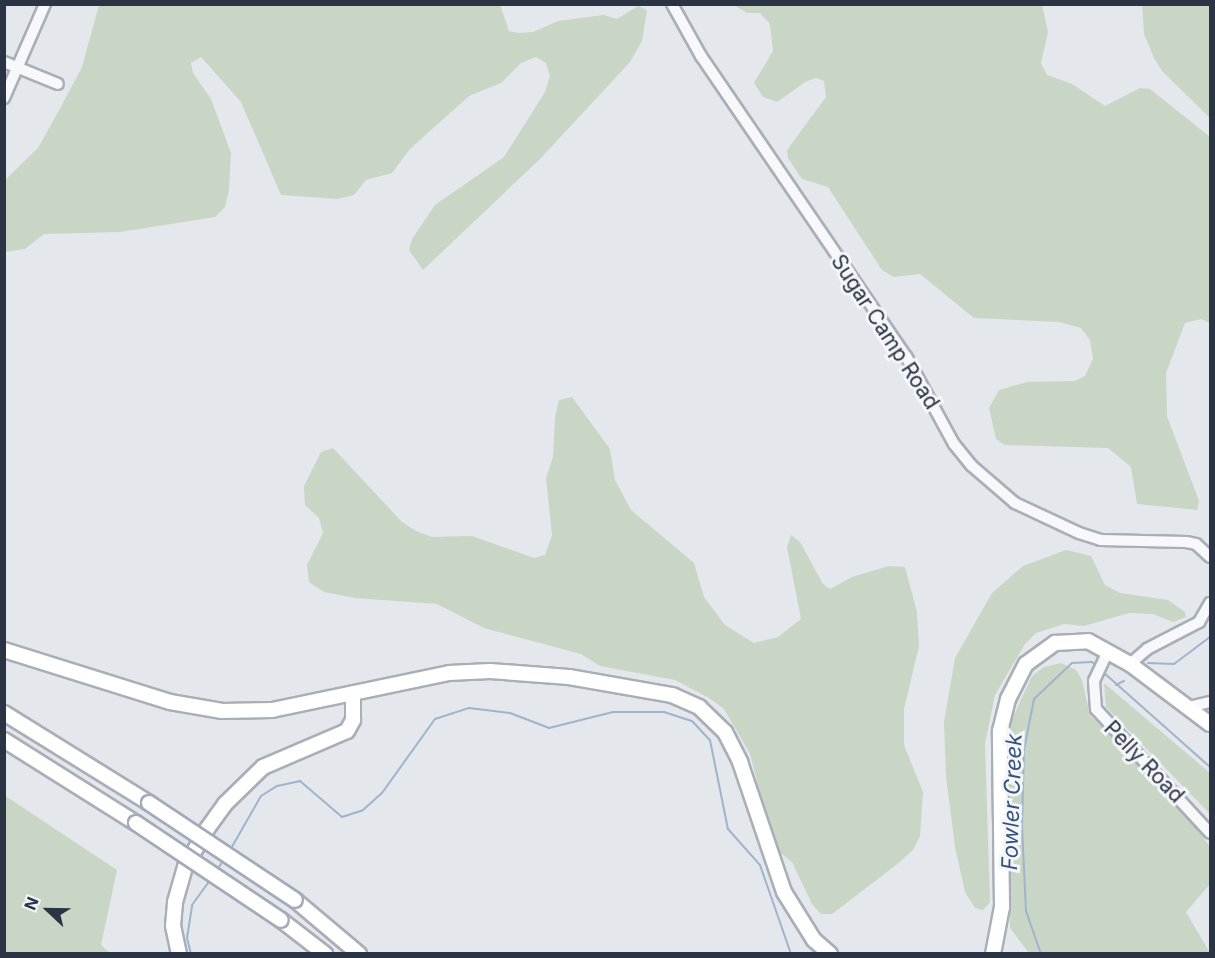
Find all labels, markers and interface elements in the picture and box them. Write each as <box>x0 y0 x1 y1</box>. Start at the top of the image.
street label: Sugar Camp Road <box>826 250 944 414</box>
street label: Pelly Road <box>1099 716 1189 808</box>
water label: Fowler Creek <box>996 733 1028 871</box>
north arrow <box>18 880 78 940</box>
text: N <box>20 894 43 913</box>

